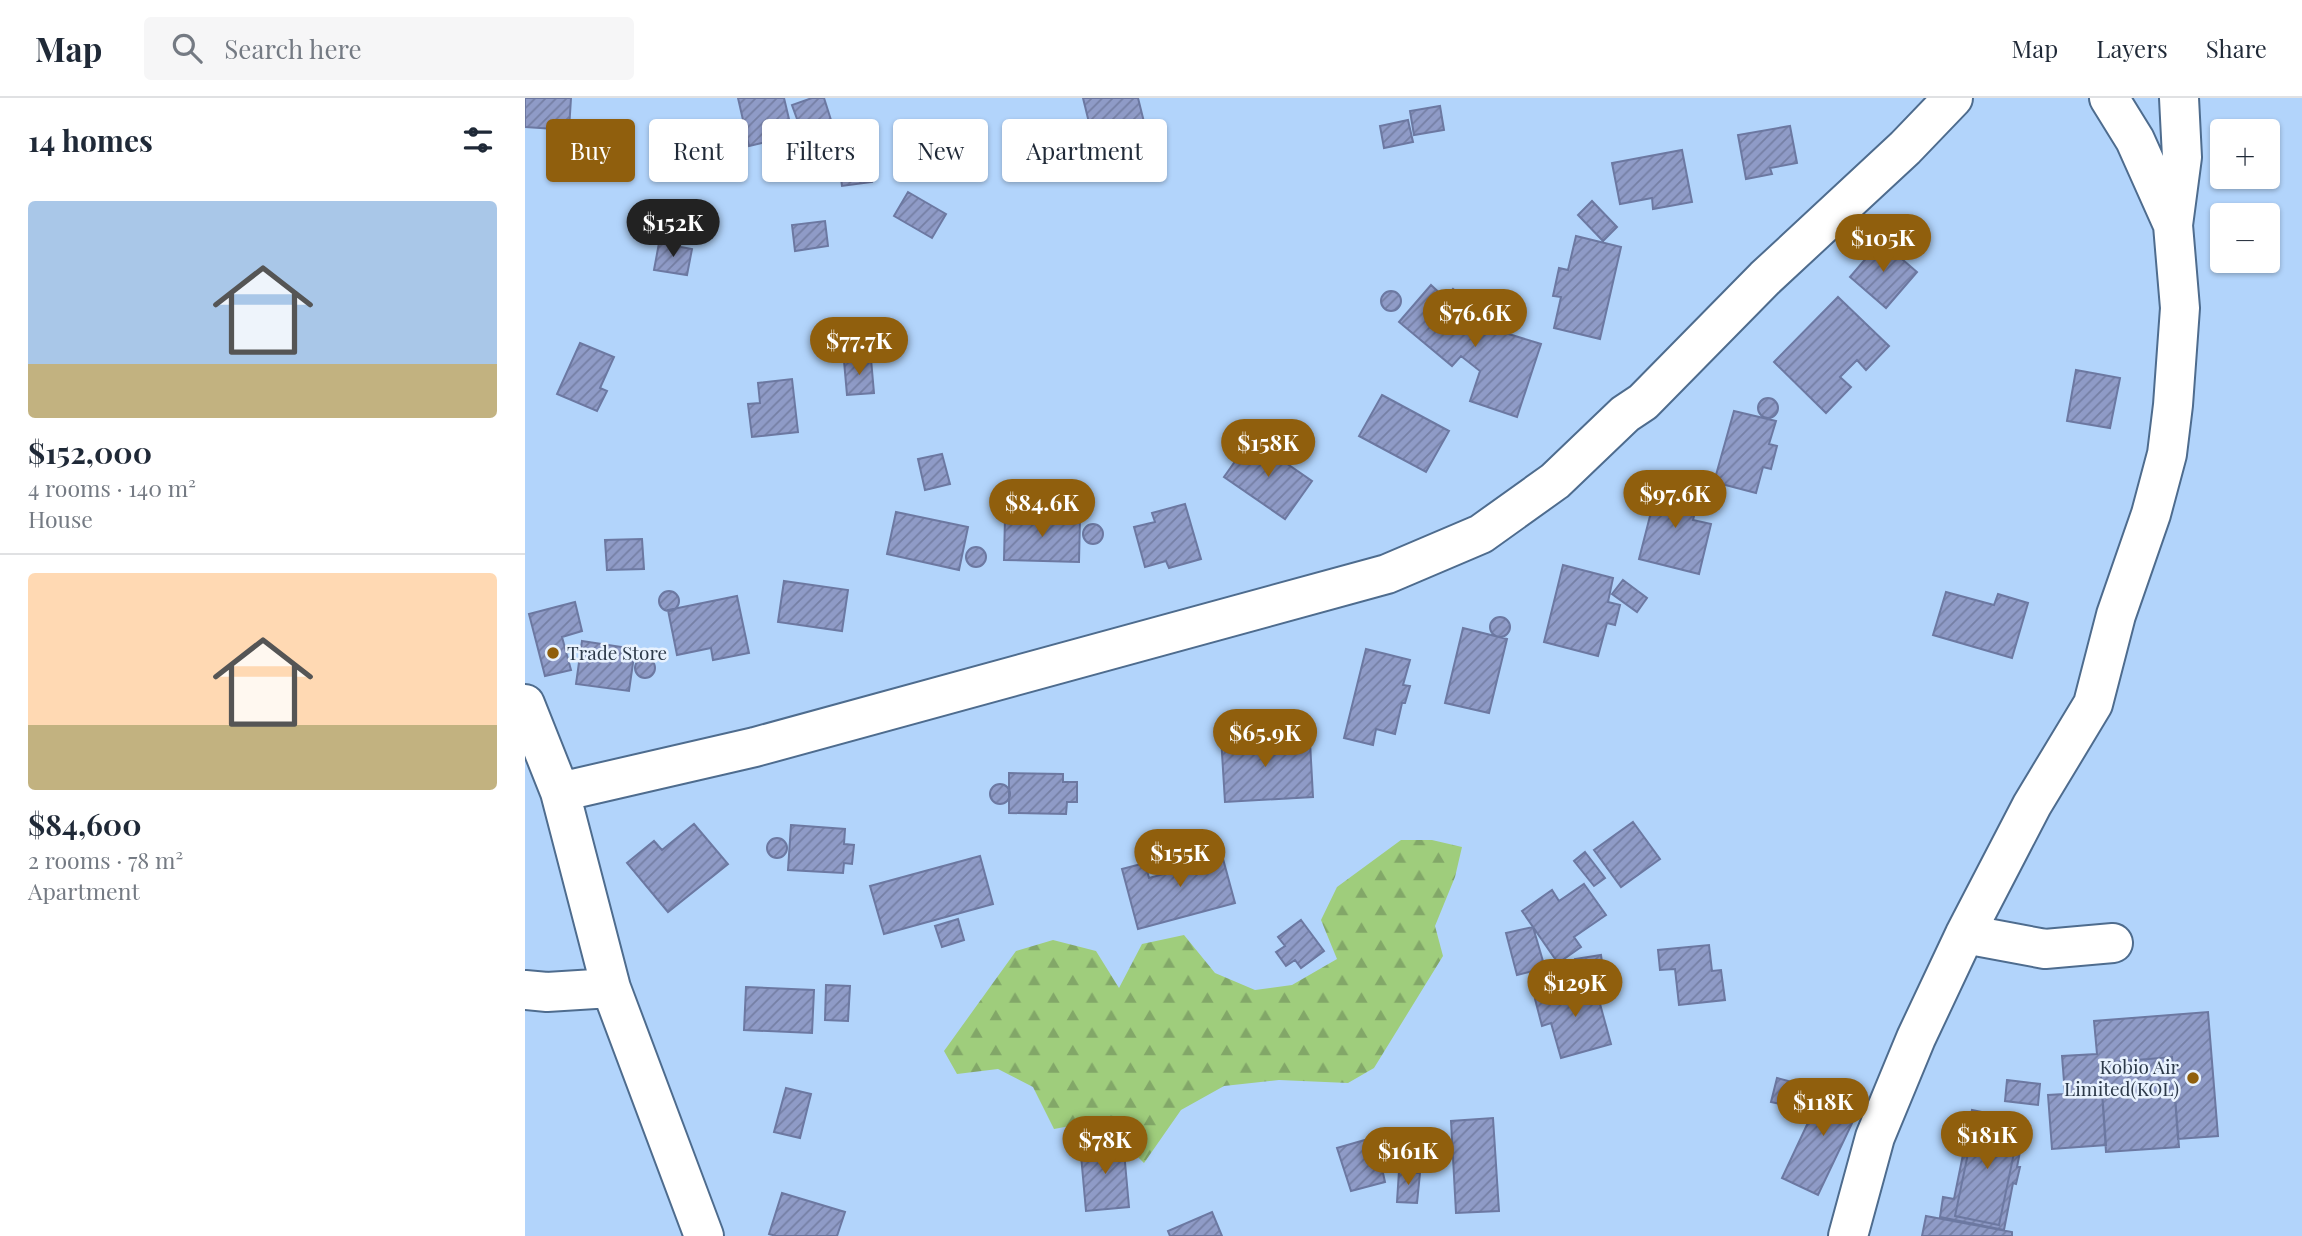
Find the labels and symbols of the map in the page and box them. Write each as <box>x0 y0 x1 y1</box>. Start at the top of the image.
pin: $152K <box>624 200 722 259</box>
pin: $105K <box>1834 214 1932 274</box>
pin: $76.6K <box>1418 289 1532 349</box>
pin: $77.7K <box>802 317 916 377</box>
pin: $158K <box>1219 420 1317 479</box>
pin: $97.6K <box>1618 470 1732 530</box>
pin: $84.6K <box>985 480 1099 539</box>
place label: Trade Store <box>567 639 667 665</box>
marker: Trade Store <box>545 645 561 661</box>
pin: $65.9K <box>1208 710 1322 769</box>
pin: $155K <box>1131 830 1229 889</box>
pin: $129K <box>1526 960 1624 1019</box>
place label: Kobio Air Limited(KOL) <box>2064 1053 2180 1101</box>
marker: Kobio Air Limited(KOL) <box>2185 1070 2201 1086</box>
pin: $118K <box>1774 1079 1872 1138</box>
pin: $181K <box>1938 1112 2036 1171</box>
pin: $78K <box>1064 1116 1146 1176</box>
pin: $161K <box>1359 1128 1457 1187</box>

